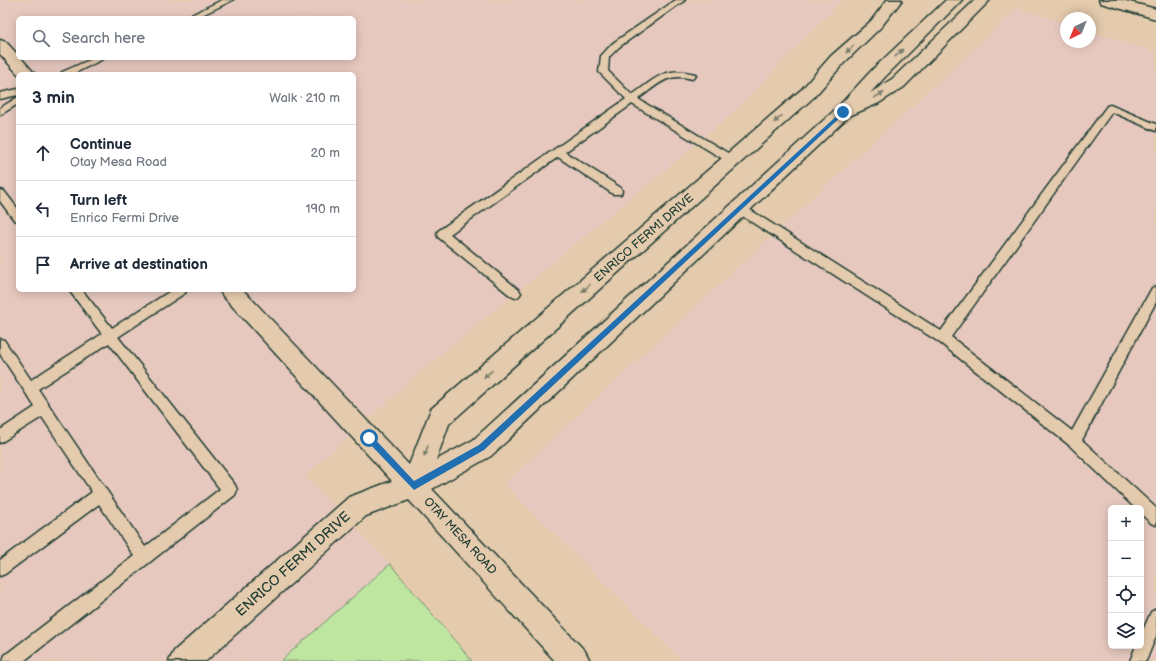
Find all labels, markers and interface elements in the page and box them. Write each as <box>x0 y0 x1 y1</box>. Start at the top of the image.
north arrow <box>1060 12 1096 48</box>
search box <box>16 16 356 60</box>
icon: search <box>30 27 52 49</box>
text: Search here <box>62 29 145 48</box>
one-way arrow <box>844 45 855 54</box>
one-way arrow <box>894 48 904 58</box>
text: 3 min <box>32 88 75 108</box>
text: Walk · 210 m <box>269 90 340 106</box>
one-way arrow <box>873 92 885 99</box>
route end <box>834 103 852 121</box>
one-way arrow <box>774 114 783 123</box>
text: Continue <box>70 135 132 154</box>
icon: ahead <box>32 142 54 164</box>
text: 20 m <box>310 145 340 161</box>
text: Otay Mesa Road <box>70 154 167 170</box>
text: Turn left <box>70 191 127 210</box>
street label: ENRICO FERMI DRIVE <box>591 191 697 285</box>
icon: left <box>32 198 54 220</box>
text: 190 m <box>306 201 340 217</box>
text: Enrico Fermi Drive <box>70 210 179 226</box>
icon: arrive <box>32 254 54 276</box>
text: Arrive at destination <box>70 255 208 274</box>
one-way arrow <box>581 283 591 293</box>
one-way arrow <box>483 369 494 378</box>
route start <box>360 429 378 447</box>
one-way arrow <box>423 446 429 458</box>
street label: OTAY MESA ROAD <box>420 494 500 578</box>
map controls <box>1108 505 1144 649</box>
button: + <box>1108 505 1144 541</box>
street label: ENRICO FERMI DRIVE <box>232 508 354 620</box>
button: − <box>1108 541 1144 577</box>
button: locate <box>1108 577 1144 613</box>
button: layers <box>1108 613 1144 649</box>

